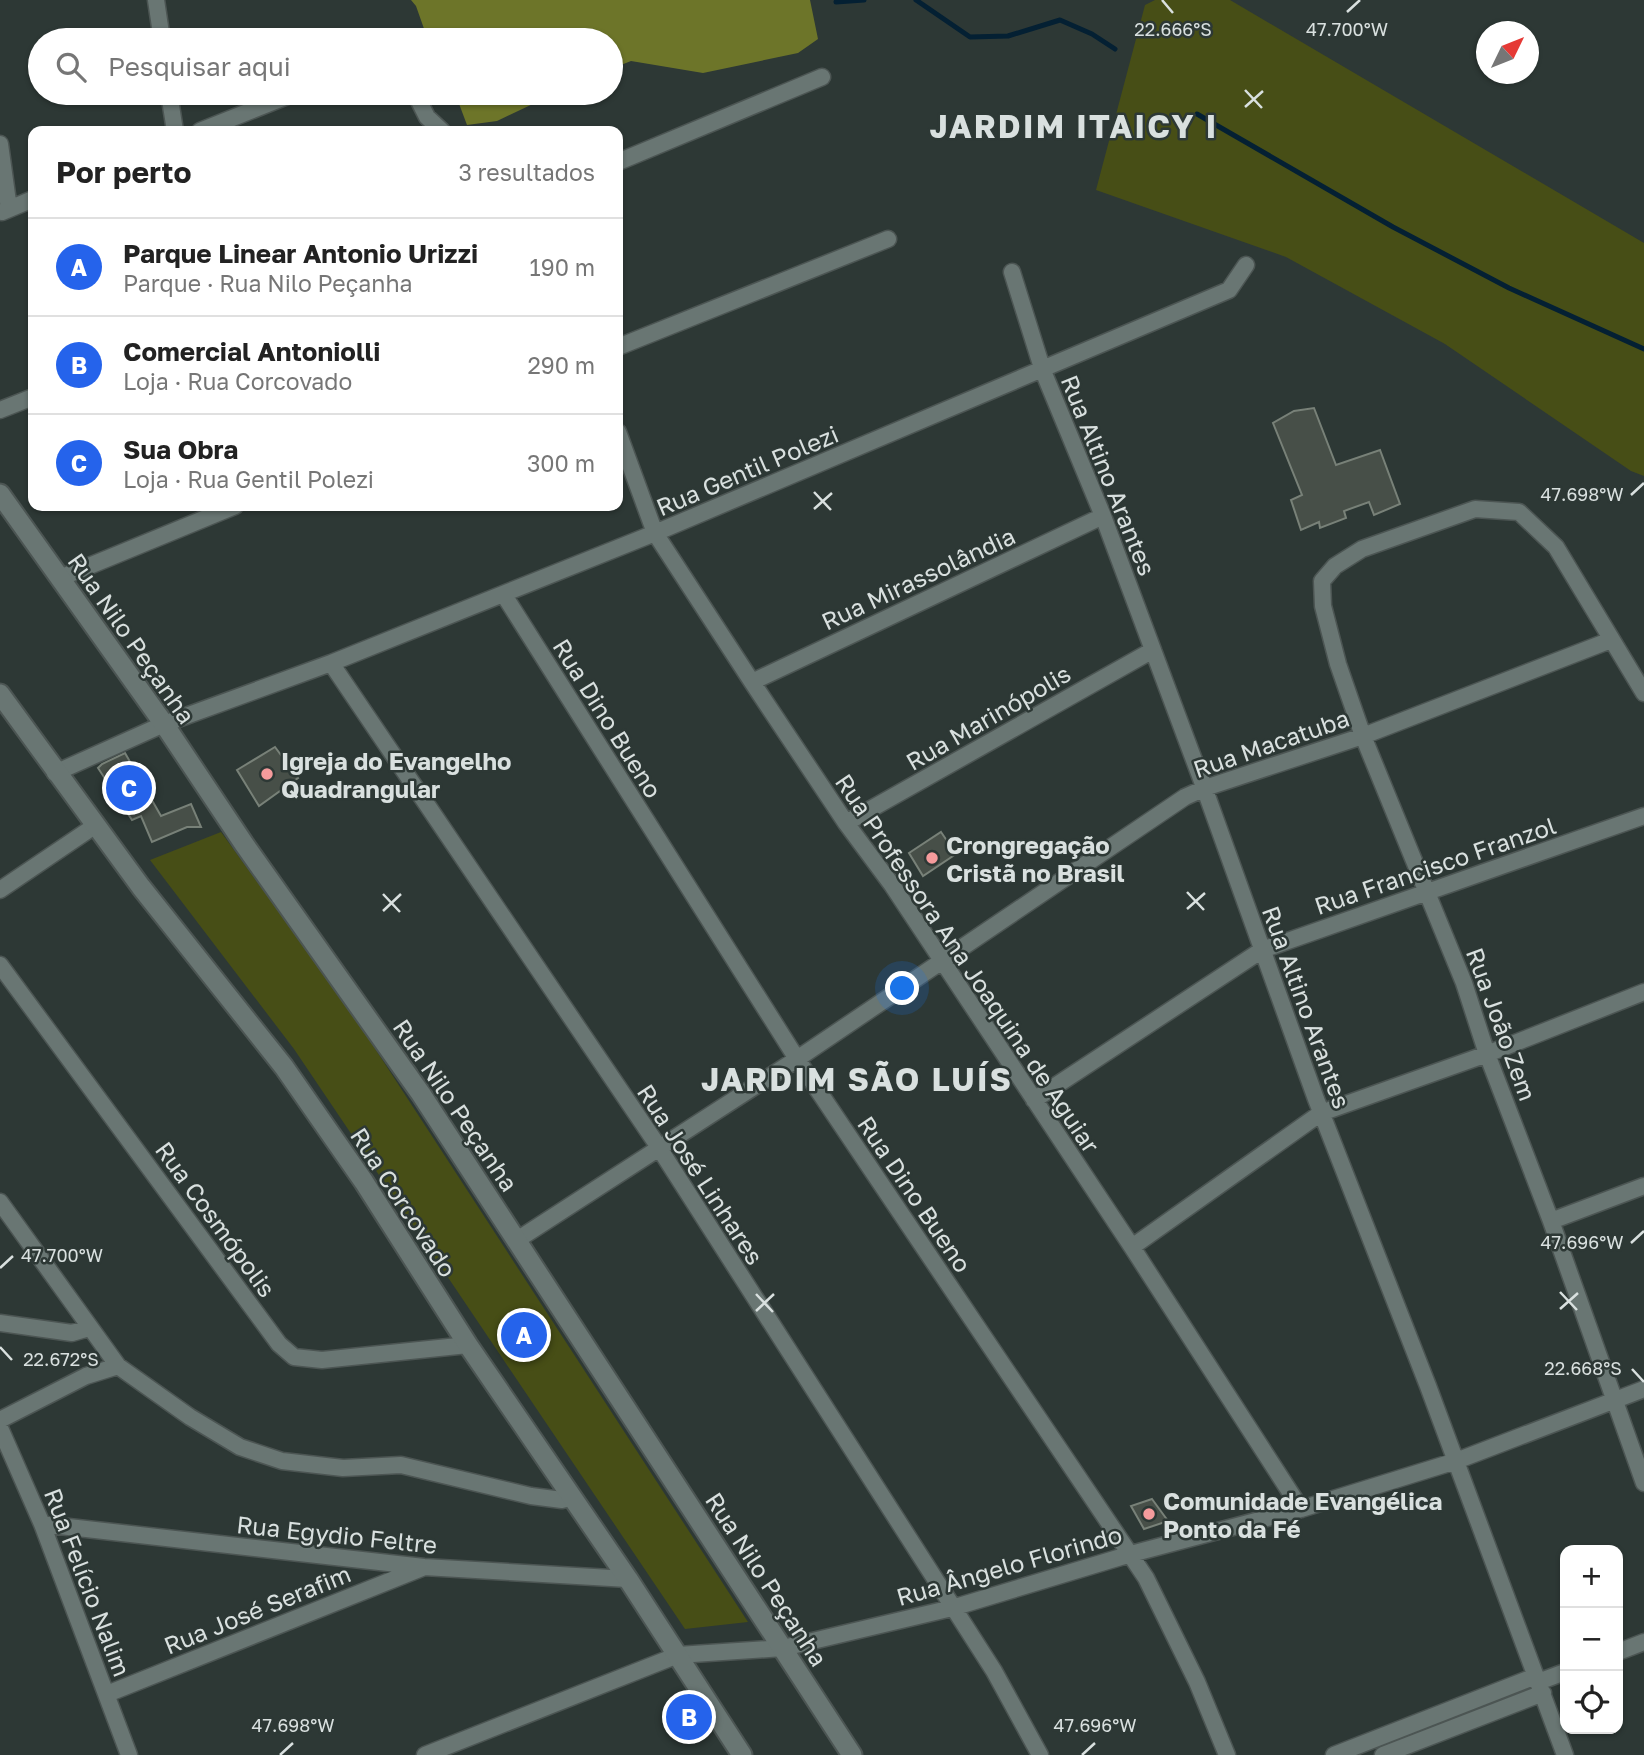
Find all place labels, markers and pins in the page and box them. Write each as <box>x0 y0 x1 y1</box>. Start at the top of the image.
place label: Igreja do Evangelho Quadrangular <box>281 746 511 803</box>
pin: C <box>106 762 152 814</box>
marker: Igreja do Evangelho Quadrangular <box>259 766 275 782</box>
place label: Crongregação Cristã no Brasil <box>946 830 1125 887</box>
marker: Crongregação Cristã no Brasil <box>924 850 940 866</box>
pin: A <box>501 1309 547 1361</box>
place label: Comunidade Evangélica Ponto da Fé <box>1163 1486 1443 1543</box>
marker: Comunidade Evangélica Ponto da Fé <box>1141 1506 1157 1522</box>
pin: B <box>666 1691 712 1743</box>

